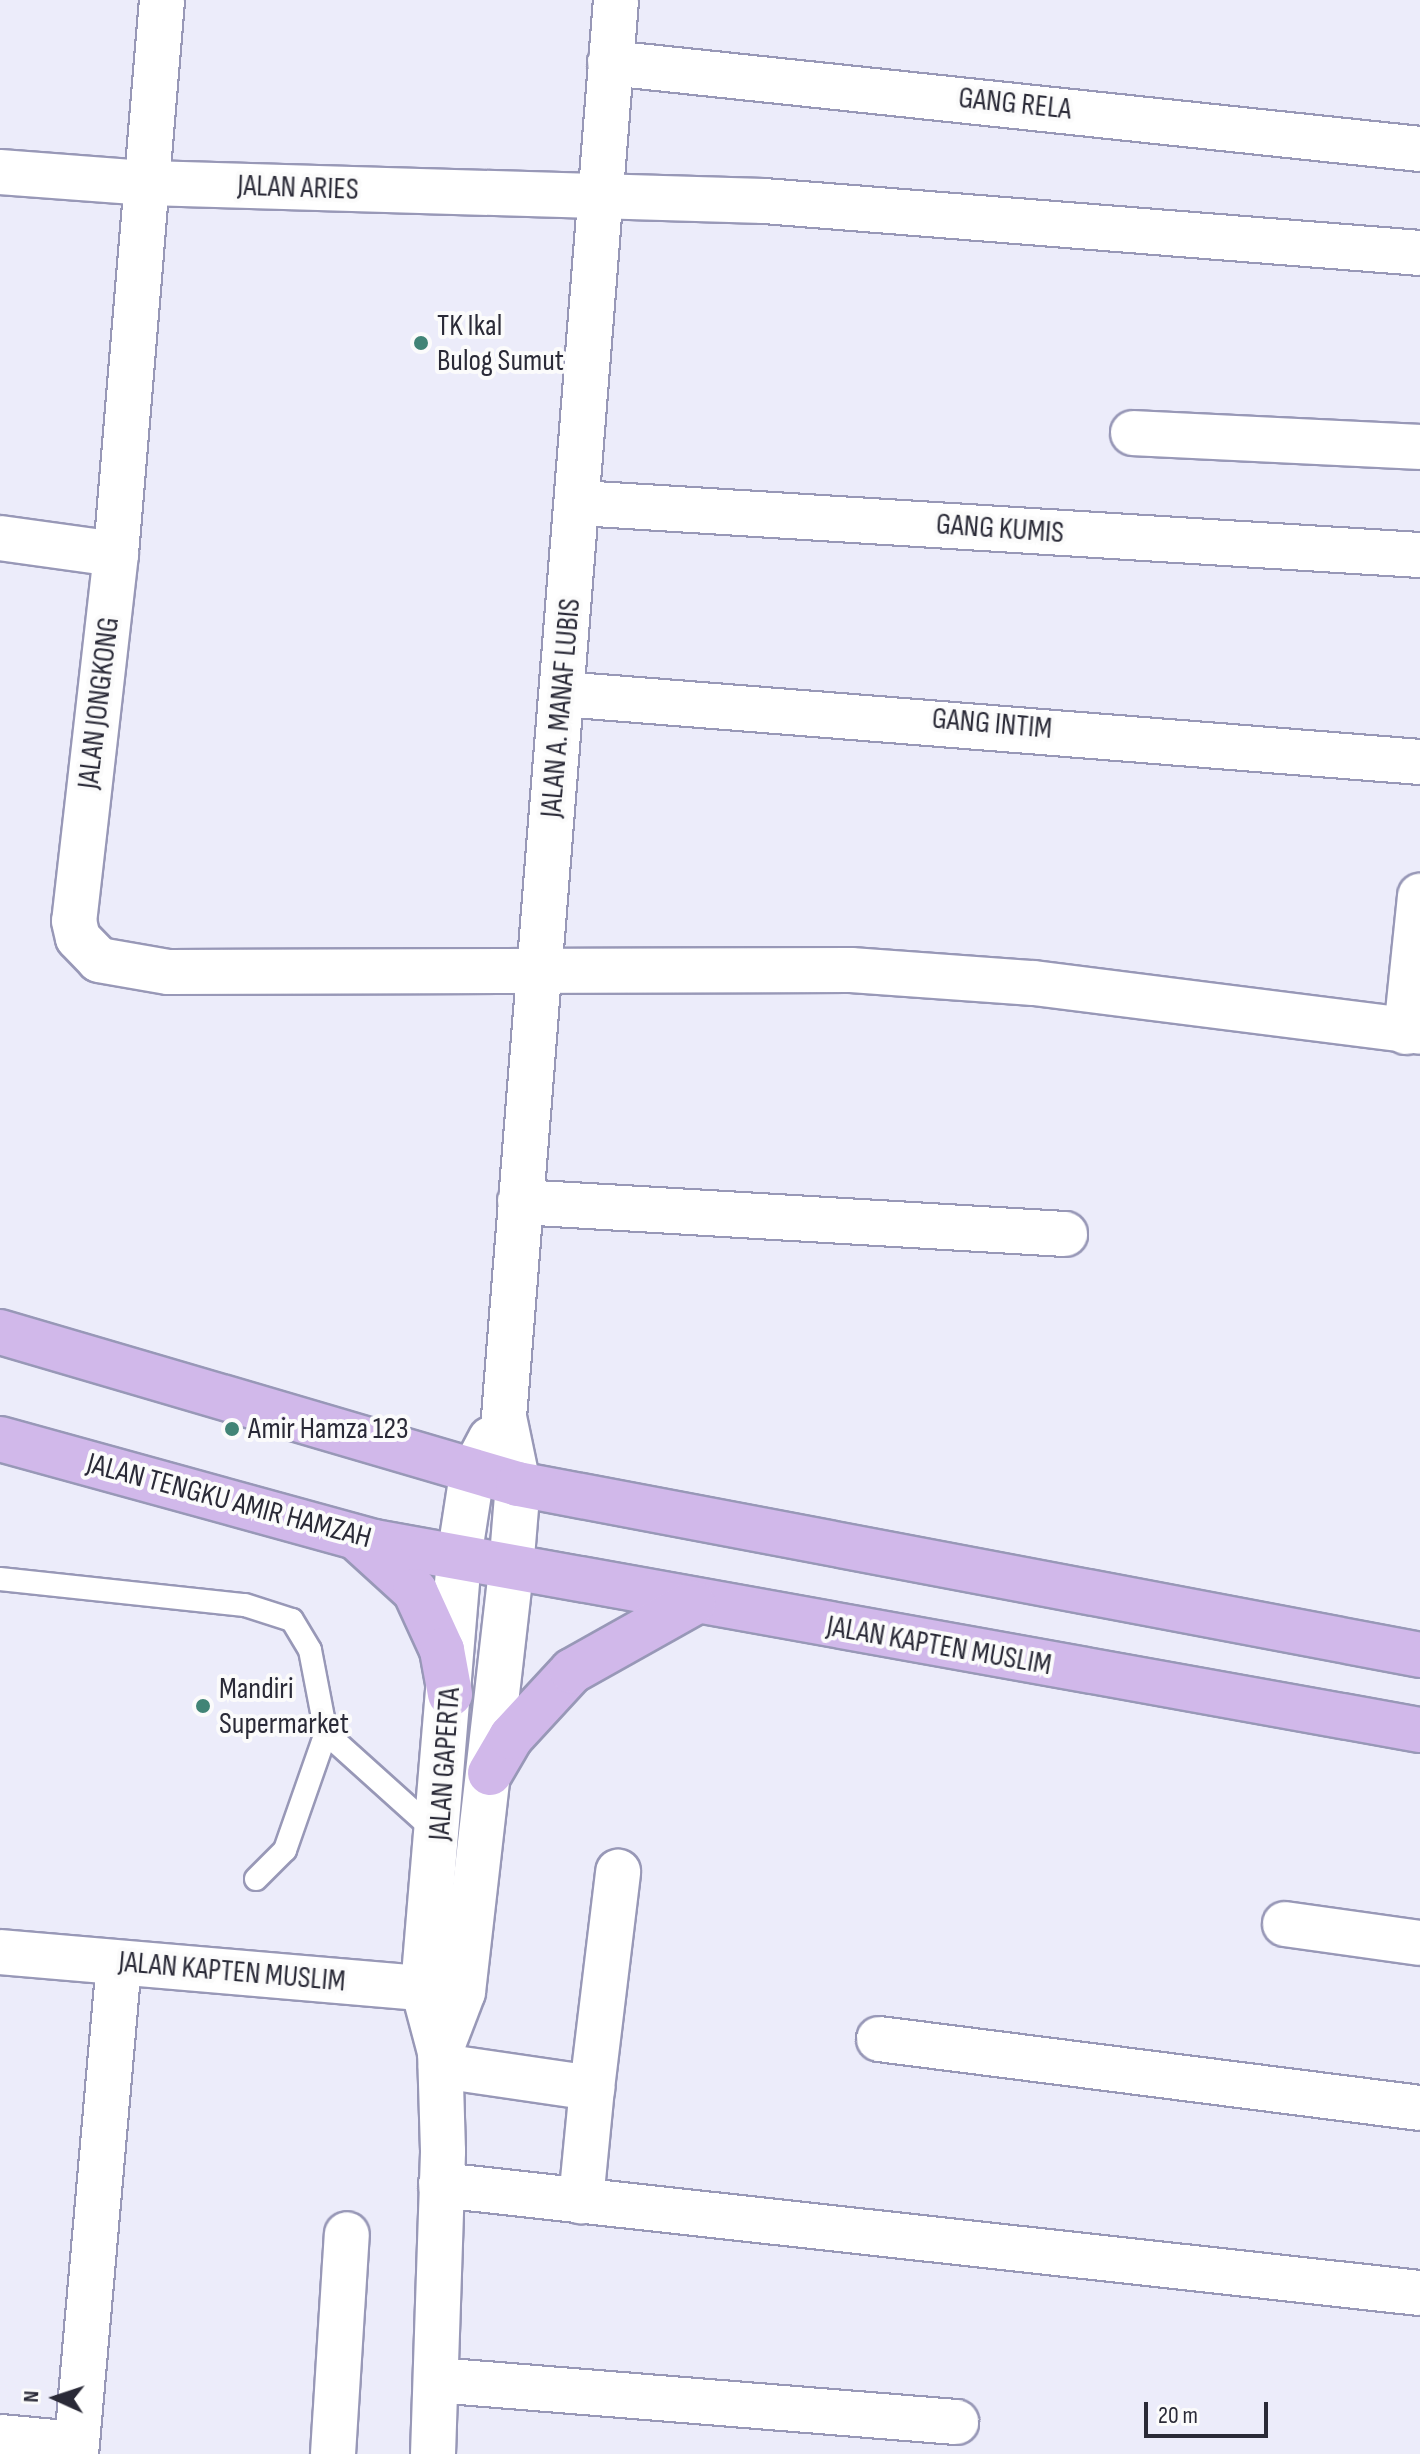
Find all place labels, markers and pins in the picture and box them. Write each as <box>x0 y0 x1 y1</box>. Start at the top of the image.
place label: TK Ikal Bulog Sumut <box>437 308 564 378</box>
marker: TK Ikal Bulog Sumut <box>412 334 430 352</box>
place label: Amir Hamza 123 <box>248 1411 409 1447</box>
marker: Amir Hamza 123 <box>223 1420 241 1438</box>
place label: Mandiri Supermarket <box>219 1671 349 1742</box>
marker: Mandiri Supermarket <box>194 1697 212 1715</box>

